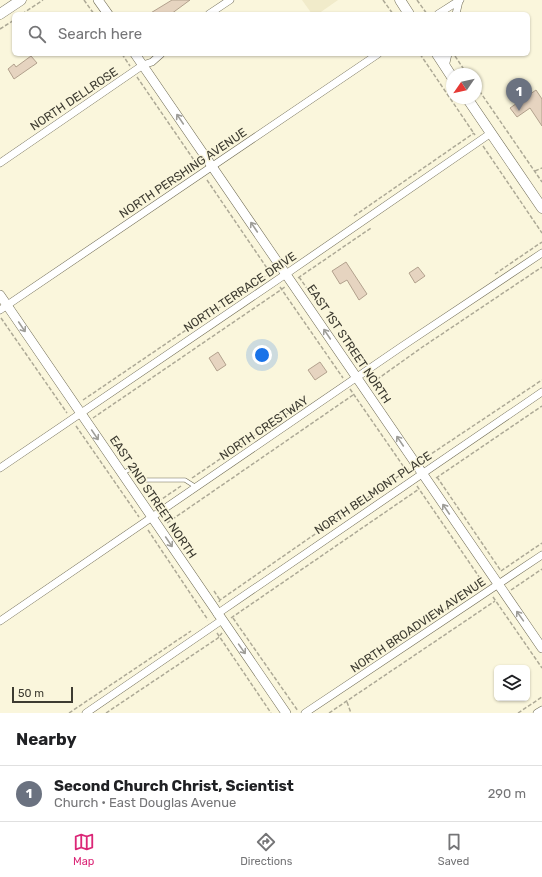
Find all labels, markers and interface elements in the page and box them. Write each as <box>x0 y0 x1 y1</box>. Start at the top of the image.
search box <box>12 12 530 56</box>
icon: search <box>26 23 48 45</box>
text: Search here <box>58 25 142 43</box>
street label: NORTH DELLROSE <box>28 65 120 133</box>
north arrow <box>446 68 482 104</box>
pin: 1 <box>506 78 532 111</box>
one-way arrow <box>176 114 184 125</box>
street label: NORTH PERSHING AVENUE <box>117 125 249 221</box>
one-way arrow <box>249 221 257 233</box>
street label: NORTH TERRACE DRIVE <box>181 249 299 335</box>
street label: EAST 1ST STREET NORTH <box>304 282 394 406</box>
one-way arrow <box>18 322 26 333</box>
one-way arrow <box>323 329 331 340</box>
your location <box>252 345 272 365</box>
street label: NORTH CRESTWAY <box>217 393 311 463</box>
one-way arrow <box>91 429 99 440</box>
street label: EAST 2ND STREET NORTH <box>107 433 199 561</box>
one-way arrow <box>396 436 404 447</box>
street label: NORTH BELMONT PLACE <box>312 449 434 537</box>
one-way arrow <box>442 504 450 515</box>
one-way arrow <box>165 536 173 548</box>
street label: NORTH BROADVIEW AVENUE <box>348 575 488 675</box>
one-way arrow <box>516 611 524 622</box>
one-way arrow <box>238 644 246 655</box>
map controls <box>494 665 530 701</box>
button: layers <box>494 665 530 701</box>
scale bar <box>12 685 73 704</box>
text: 50 m <box>18 687 44 700</box>
text: Nearby <box>16 729 77 749</box>
text: Second Church Christ, Scientist <box>54 777 294 795</box>
text: 1 <box>26 786 32 801</box>
text: 290 m <box>488 786 526 801</box>
text: Church · East Douglas Avenue <box>54 795 236 810</box>
tab: Map <box>73 831 95 868</box>
tab: Directions <box>240 831 292 868</box>
tab: Saved <box>438 831 469 868</box>

